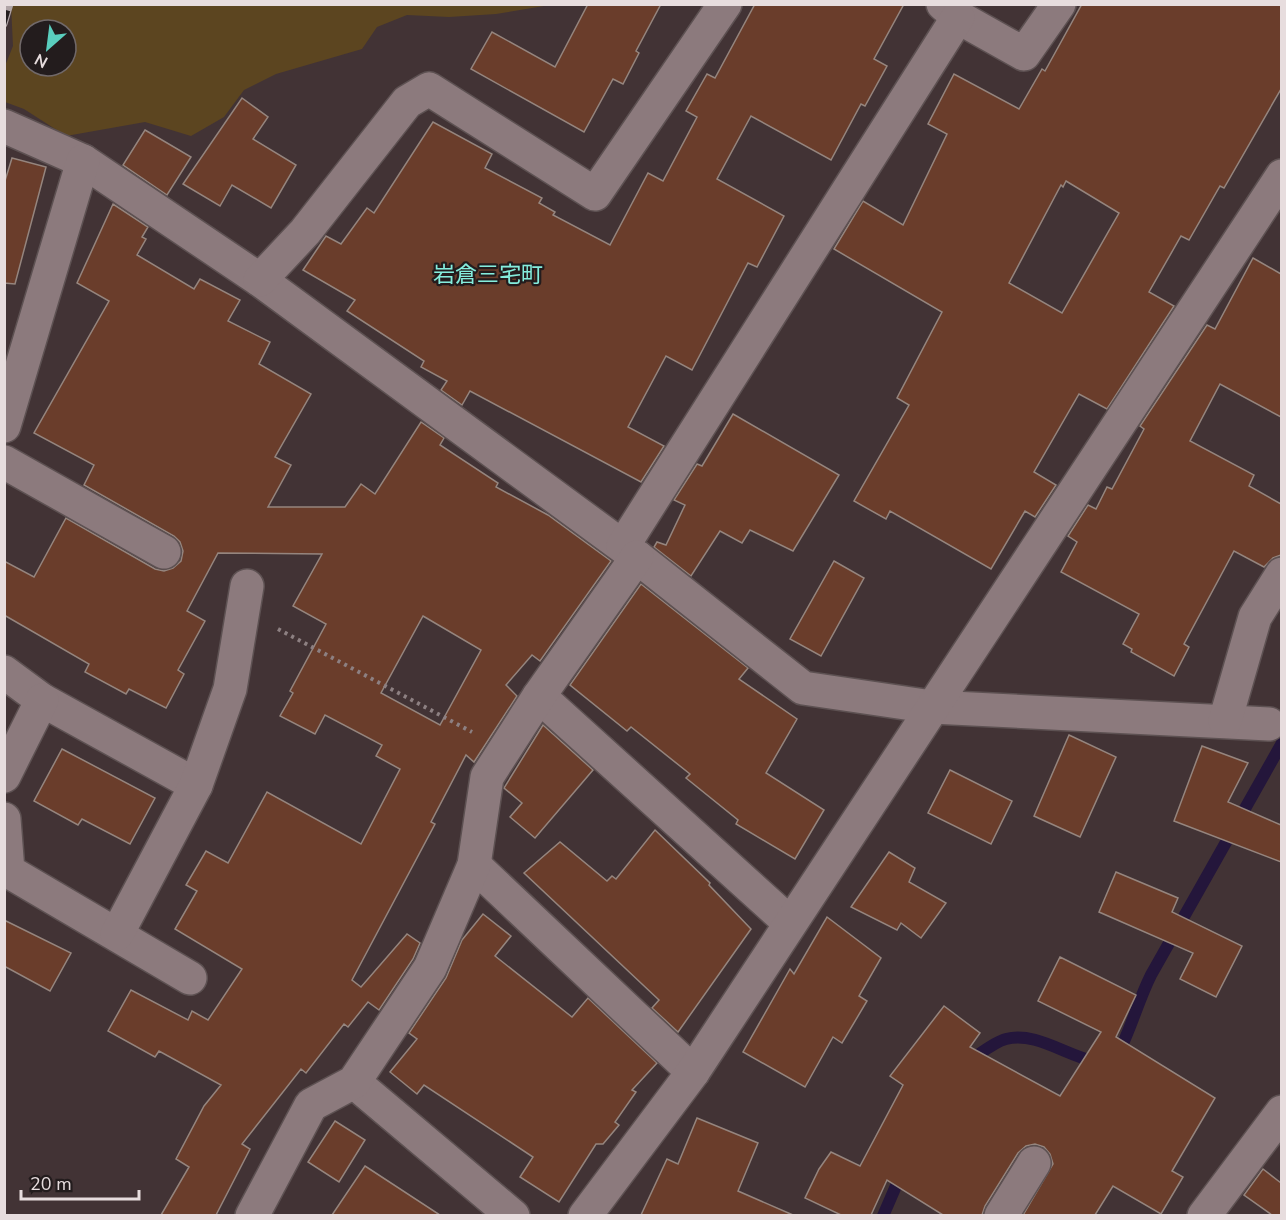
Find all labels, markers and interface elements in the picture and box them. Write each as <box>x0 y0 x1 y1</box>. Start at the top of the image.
north arrow <box>18 18 78 78</box>
text: N <box>31 48 52 73</box>
district label: 岩倉三宅町 <box>433 260 543 290</box>
scale bar <box>21 1163 140 1201</box>
text: 20 m <box>30 1172 72 1196</box>

